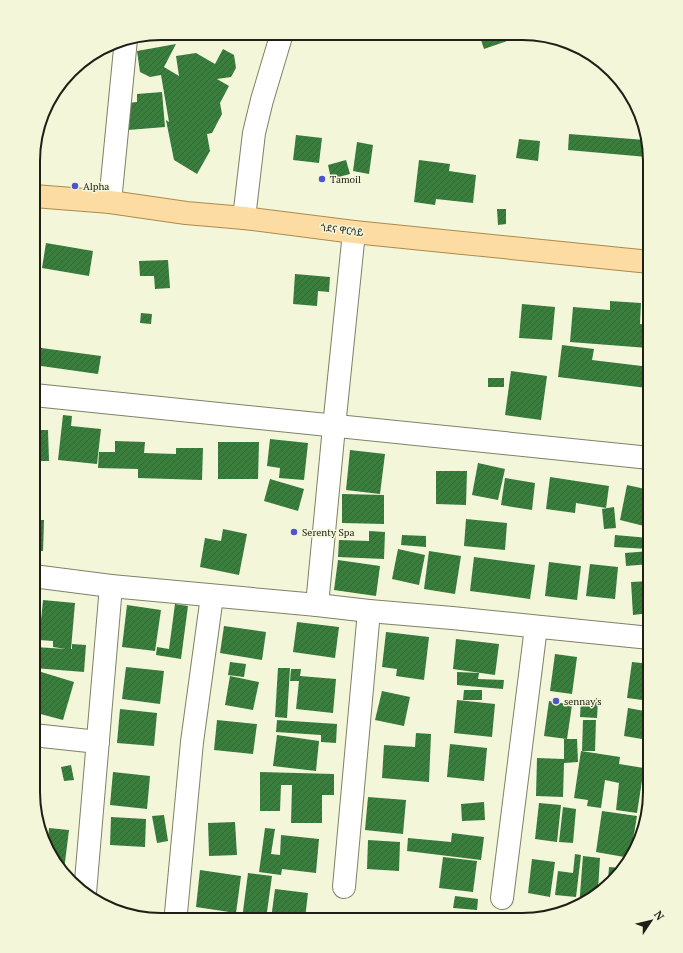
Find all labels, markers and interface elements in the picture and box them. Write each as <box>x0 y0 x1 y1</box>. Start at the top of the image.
place label: Tamoil <box>330 173 361 186</box>
marker: Tamoil <box>317 174 327 184</box>
place label: Alpha <box>83 180 109 193</box>
marker: Alpha <box>70 181 80 191</box>
street label: ጎደና ዋርሳይ <box>320 221 364 239</box>
place label: Serenty Spa <box>302 526 354 539</box>
marker: Serenty Spa <box>289 527 299 537</box>
place label: sennay's <box>564 695 602 708</box>
marker: sennay's <box>551 696 561 706</box>
north arrow <box>631 901 671 941</box>
text: N <box>651 908 668 923</box>

